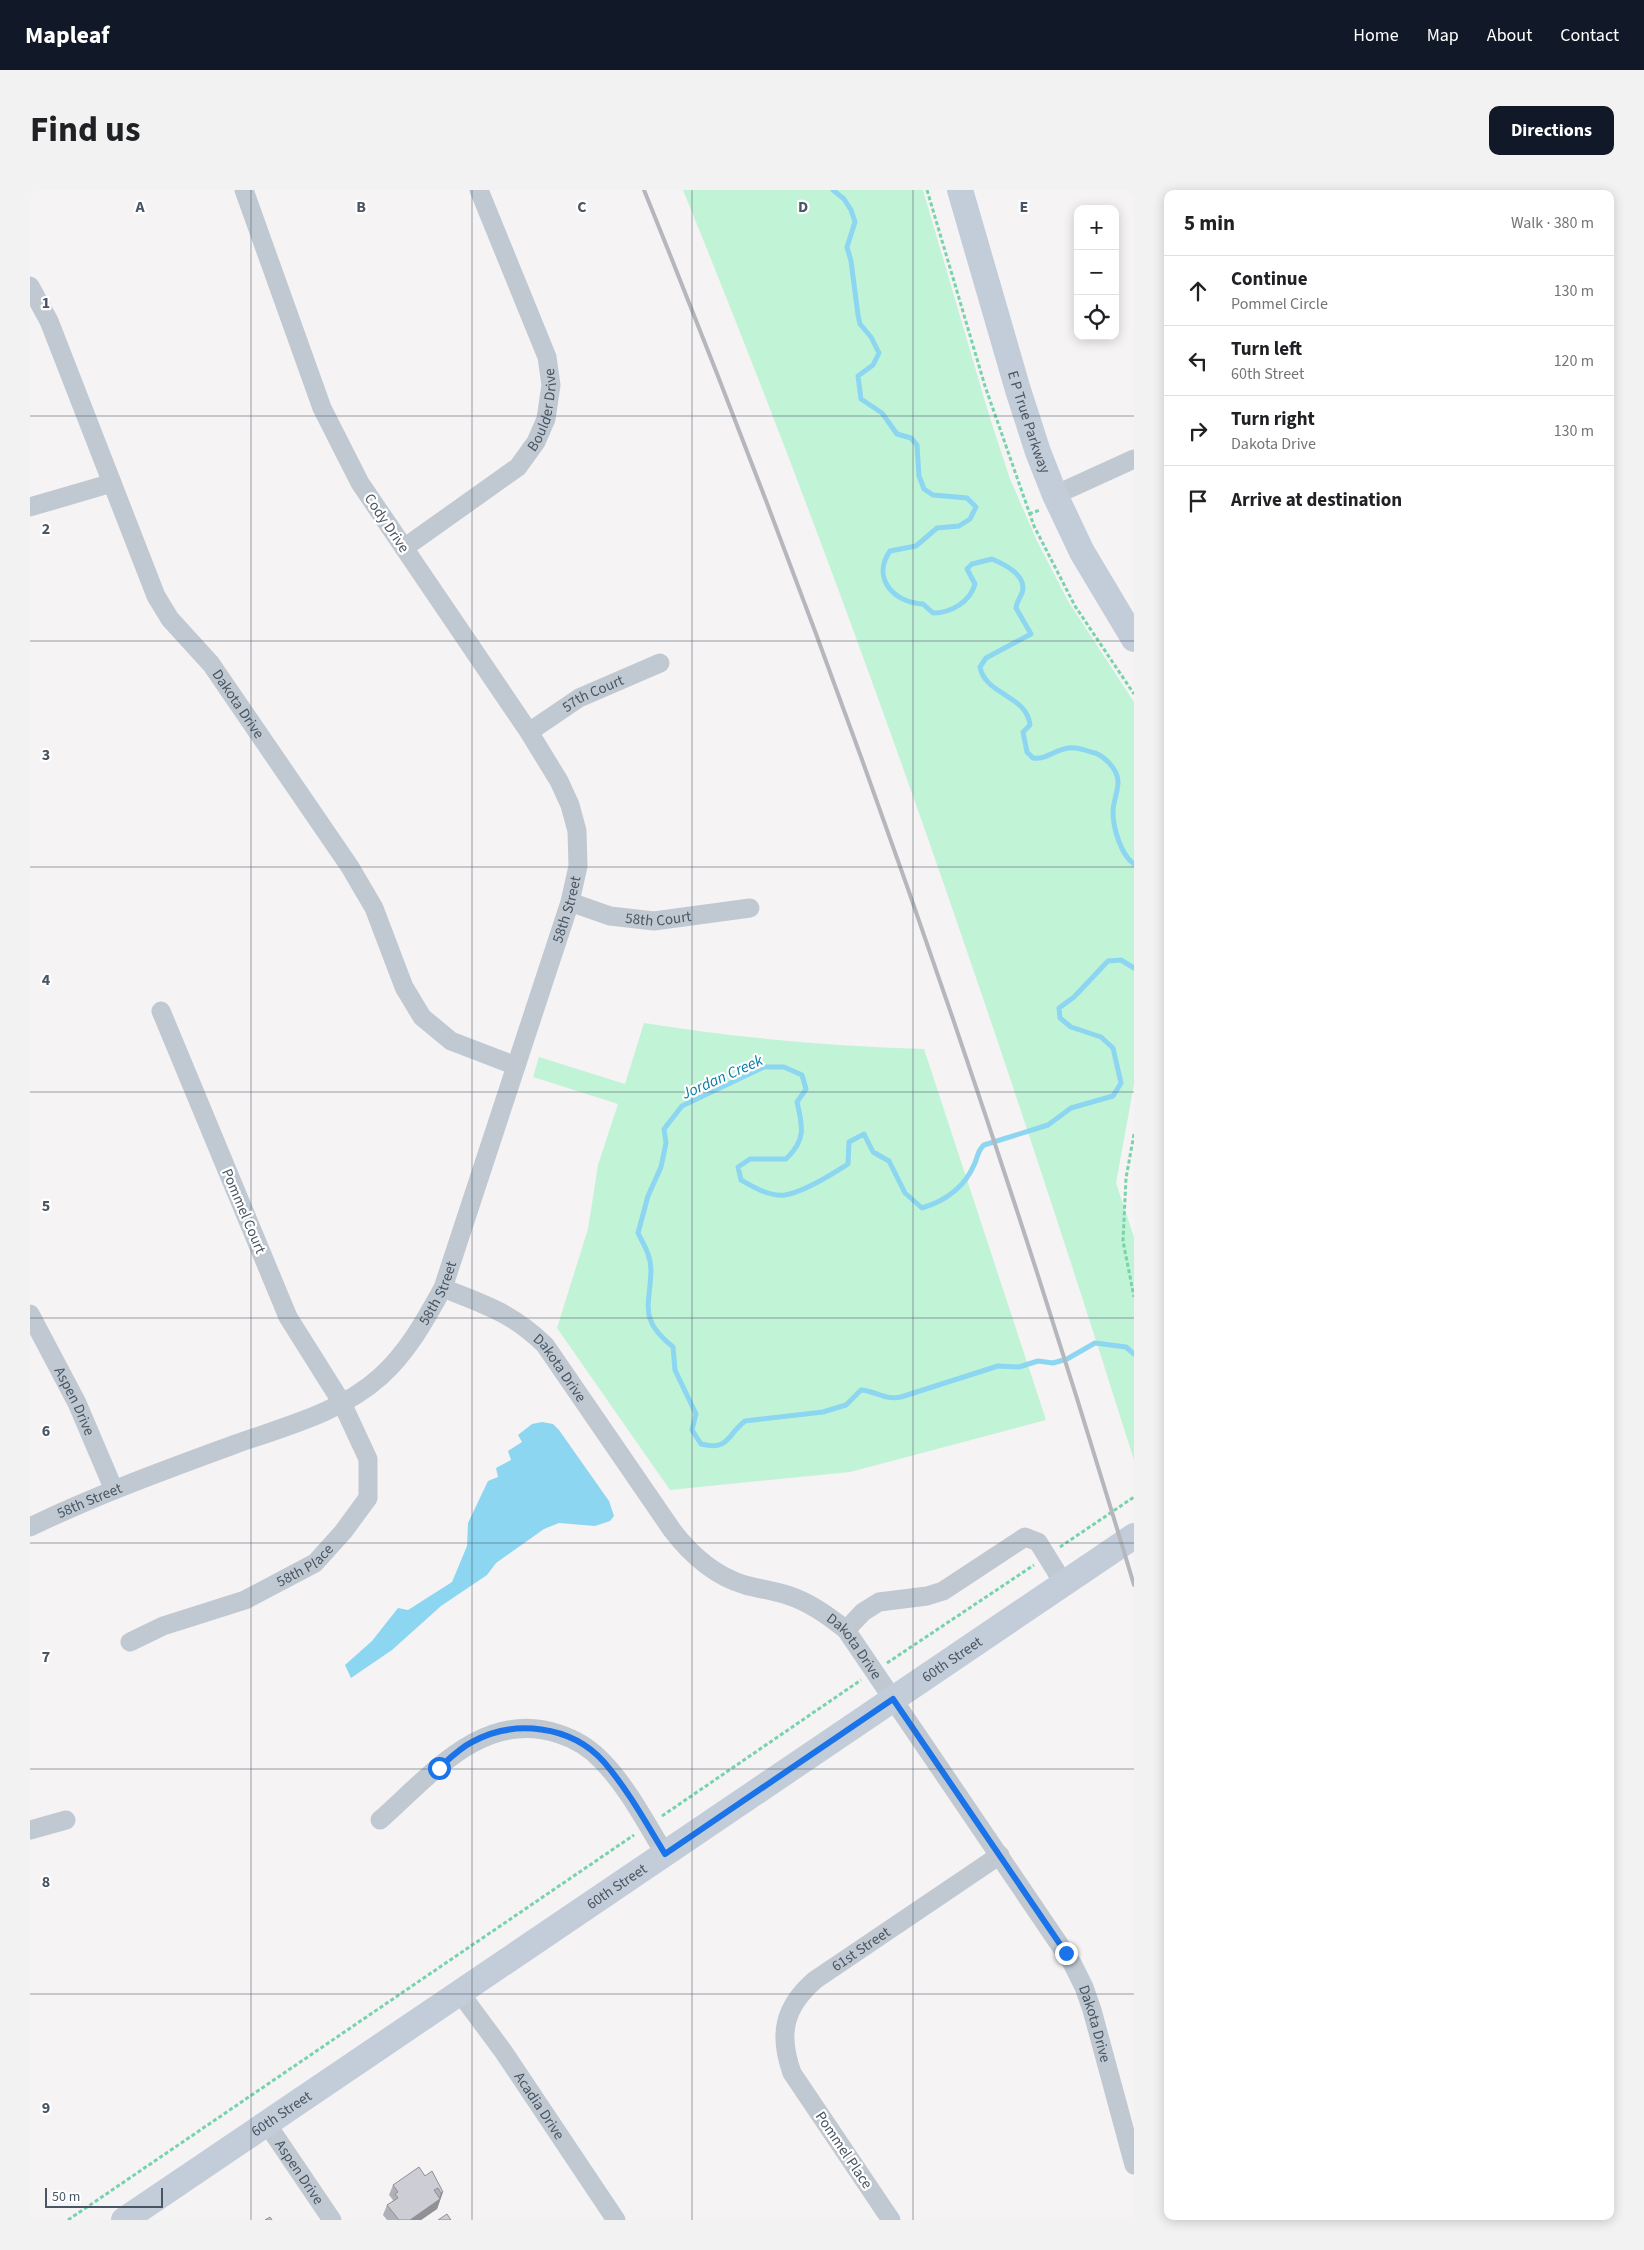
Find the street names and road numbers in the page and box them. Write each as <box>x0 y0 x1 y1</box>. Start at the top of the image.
street label: Boulder Drive <box>522 367 562 456</box>
street label: E P True Parkway <box>1002 368 1055 477</box>
street label: Cody Drive <box>359 489 414 557</box>
street label: Dakota Drive <box>207 665 269 743</box>
street label: 57th Court <box>558 670 627 718</box>
street label: 58th Street <box>547 874 586 946</box>
street label: 58th Court <box>624 906 693 932</box>
street label: Pommel Court <box>216 1165 271 1257</box>
street label: 58th Street <box>414 1259 462 1329</box>
street label: Dakota Drive <box>528 1329 591 1406</box>
street label: Aspen Drive <box>49 1363 100 1439</box>
street label: 58th Street <box>54 1478 125 1524</box>
street label: 58th Place <box>273 1539 338 1593</box>
street label: Dakota Drive <box>822 1608 887 1684</box>
street label: 60th Street <box>918 1632 987 1688</box>
street label: 60th Street <box>583 1859 651 1915</box>
street label: 61st Street <box>828 1922 895 1977</box>
street label: Dakota Drive <box>1073 1982 1116 2065</box>
street label: Acadia Drive <box>509 2068 569 2144</box>
street label: 60th Street <box>247 2086 316 2142</box>
street label: Pommel Place <box>810 2107 877 2193</box>
street label: Aspen Drive <box>270 2136 329 2209</box>

